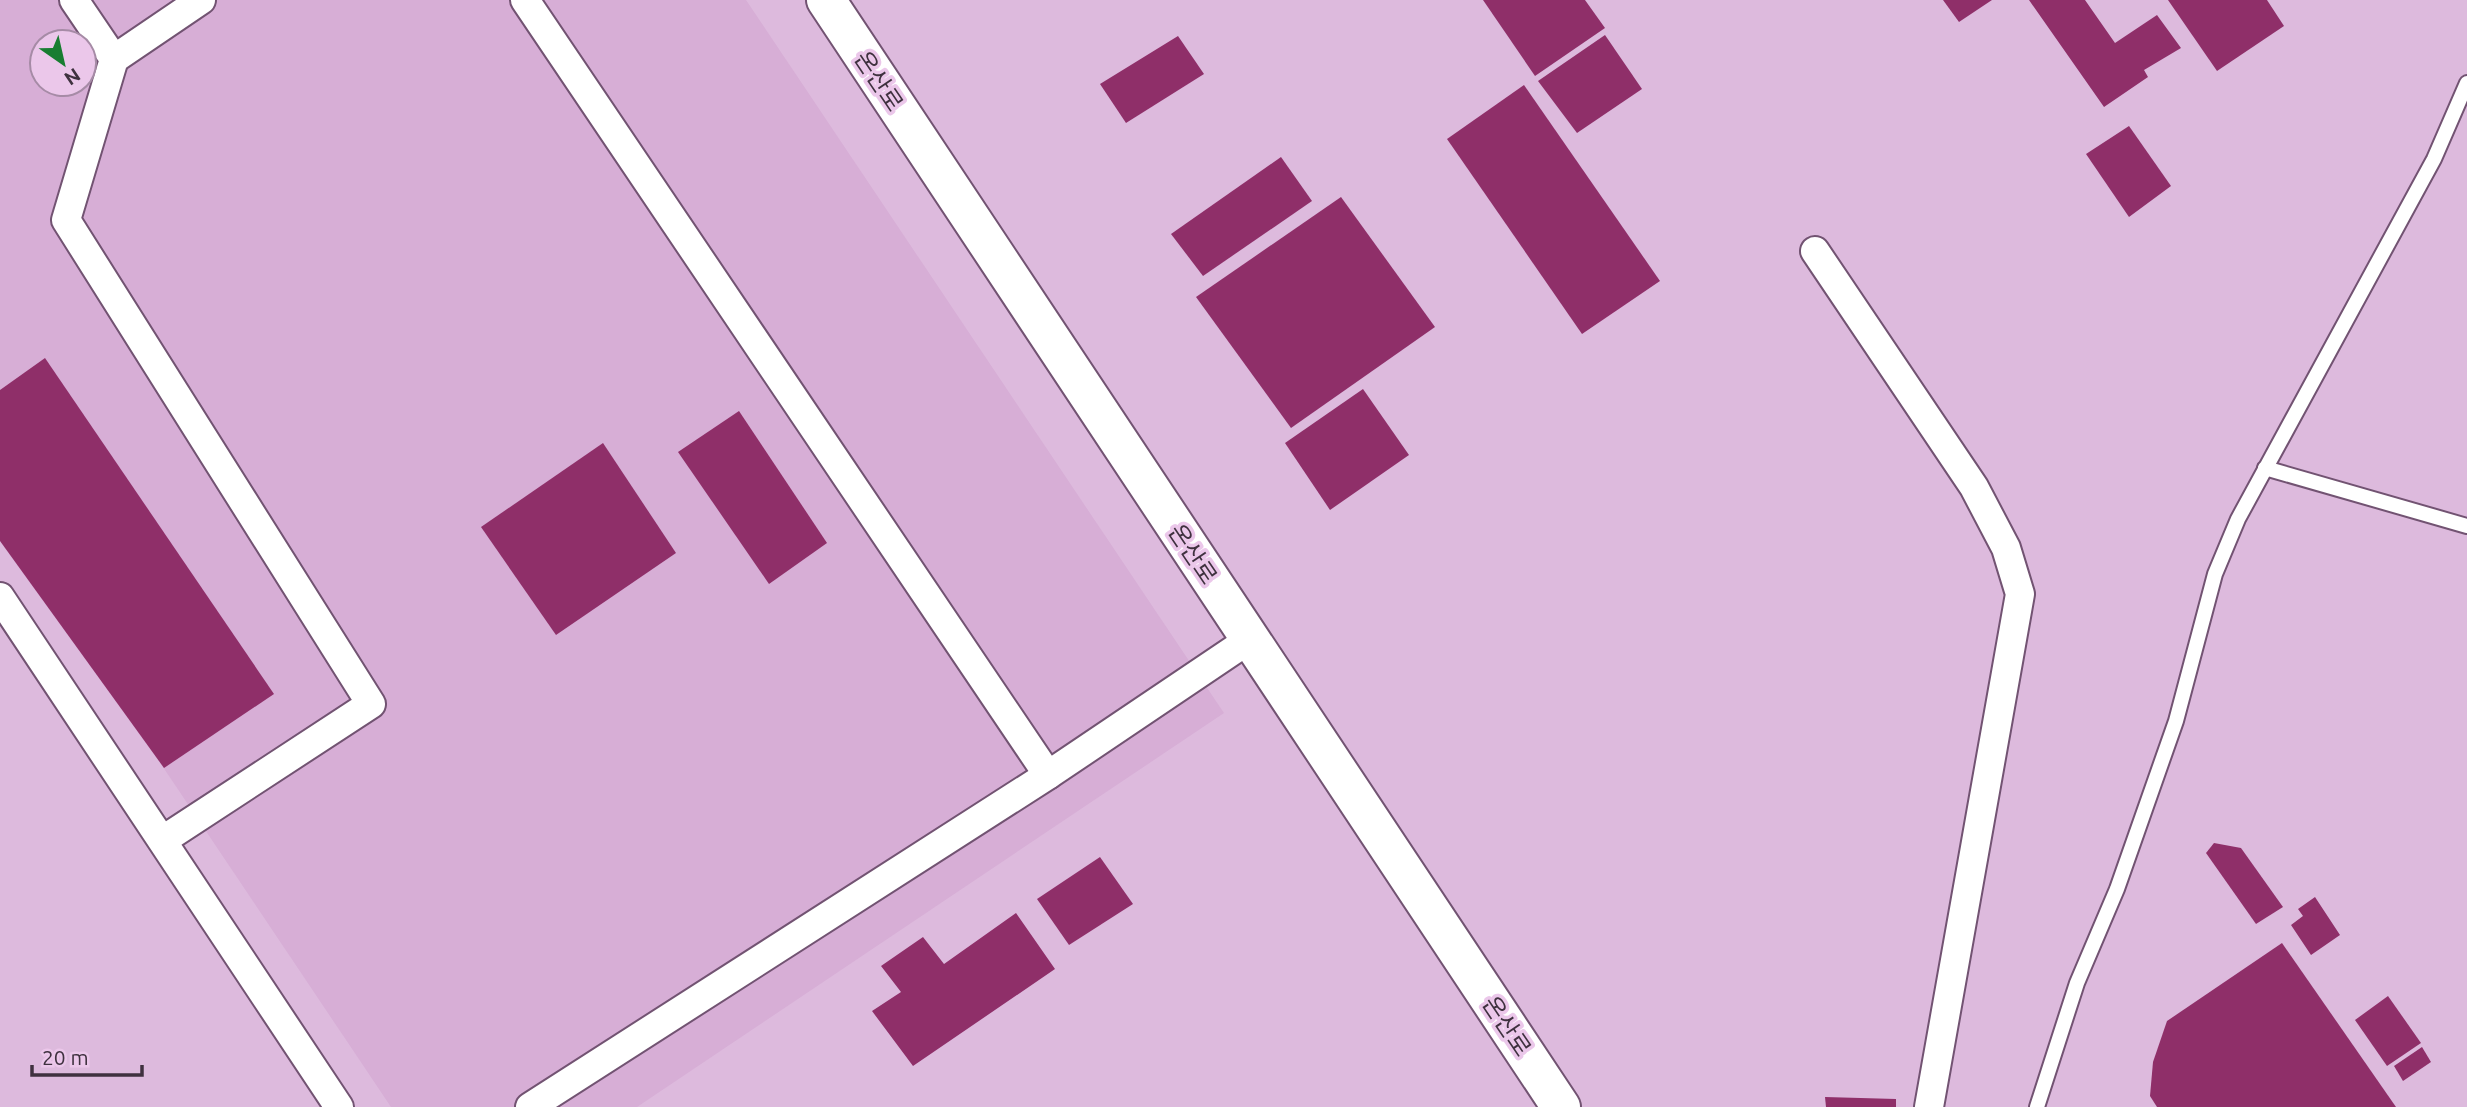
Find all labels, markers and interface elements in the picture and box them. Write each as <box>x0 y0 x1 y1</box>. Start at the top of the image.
north arrow <box>28 28 98 98</box>
street label: 온산로 <box>849 46 909 116</box>
text: N <box>60 64 85 90</box>
street label: 온산로 <box>1163 519 1223 589</box>
street label: 온산로 <box>1477 991 1537 1061</box>
scale bar <box>32 1034 142 1078</box>
text: 20 m <box>42 1045 89 1069</box>

